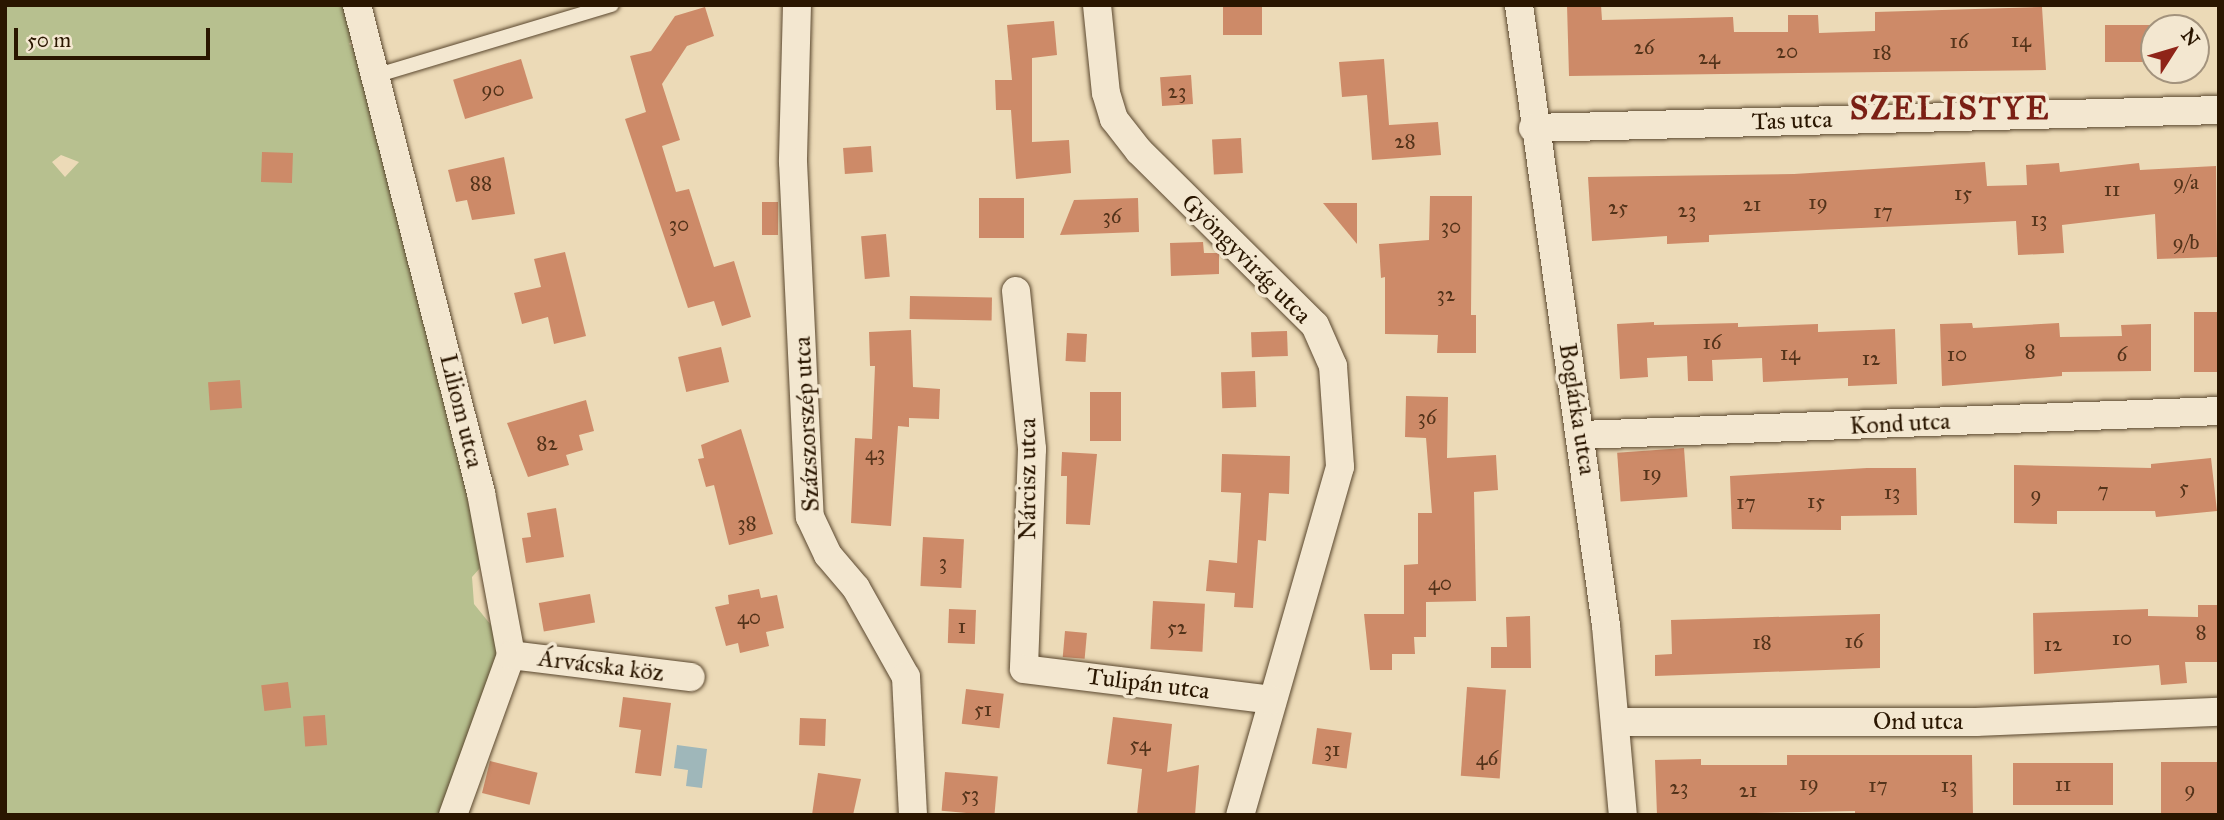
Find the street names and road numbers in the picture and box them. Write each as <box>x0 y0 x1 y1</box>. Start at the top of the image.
street label: Tas utca <box>1751 105 1833 137</box>
street label: Gyöngyvirág utca <box>1175 188 1317 330</box>
street label: Százszorszép utca <box>788 335 826 513</box>
street label: Boglárka utca <box>1552 341 1602 477</box>
street label: Liliom utca <box>433 351 489 471</box>
street label: Kond utca <box>1849 407 1951 441</box>
street label: Nárcisz utca <box>1014 418 1042 540</box>
street label: Árvácska köz <box>536 644 666 688</box>
street label: Tulipán utca <box>1085 662 1211 706</box>
street label: Ond utca <box>1873 708 1963 736</box>

